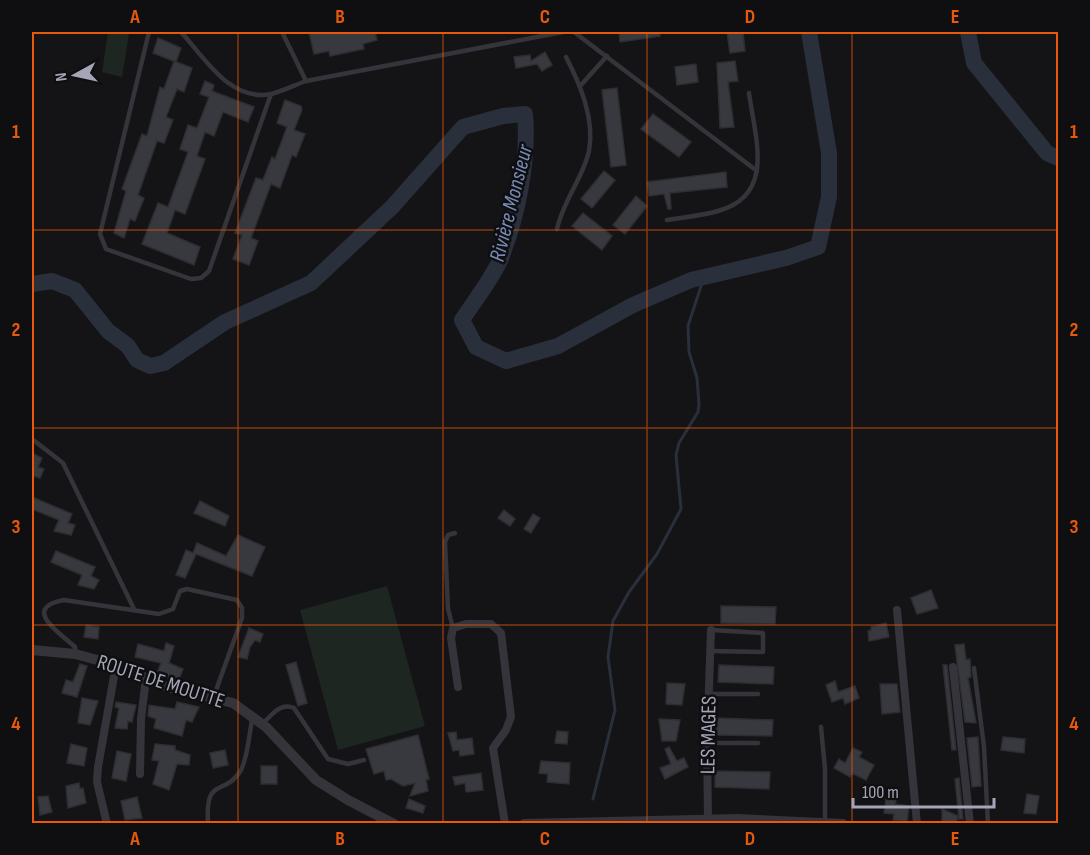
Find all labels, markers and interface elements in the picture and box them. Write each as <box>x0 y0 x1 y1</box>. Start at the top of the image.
text: A <box>129 5 140 29</box>
text: B <box>335 5 345 29</box>
text: C <box>540 5 550 29</box>
text: D <box>745 5 755 29</box>
text: E <box>951 5 959 29</box>
north arrow <box>45 45 105 105</box>
text: N <box>52 71 72 82</box>
text: 1 <box>12 120 20 144</box>
text: 1 <box>1070 120 1078 144</box>
water label: Rivière Monsieur <box>484 141 539 264</box>
text: 2 <box>12 318 20 342</box>
text: 2 <box>1070 318 1078 342</box>
text: 3 <box>12 515 21 539</box>
text: 3 <box>1070 515 1079 539</box>
street label: ROUTE DE MOUTTE <box>94 649 228 714</box>
street label: LES MAGES <box>695 696 722 774</box>
text: 4 <box>11 712 21 736</box>
text: 4 <box>1069 712 1079 736</box>
scale bar <box>853 771 994 809</box>
text: 100 m <box>862 782 899 803</box>
text: A <box>129 827 140 851</box>
text: B <box>335 827 345 851</box>
text: C <box>540 827 550 851</box>
text: D <box>745 827 755 851</box>
text: E <box>951 827 959 851</box>

